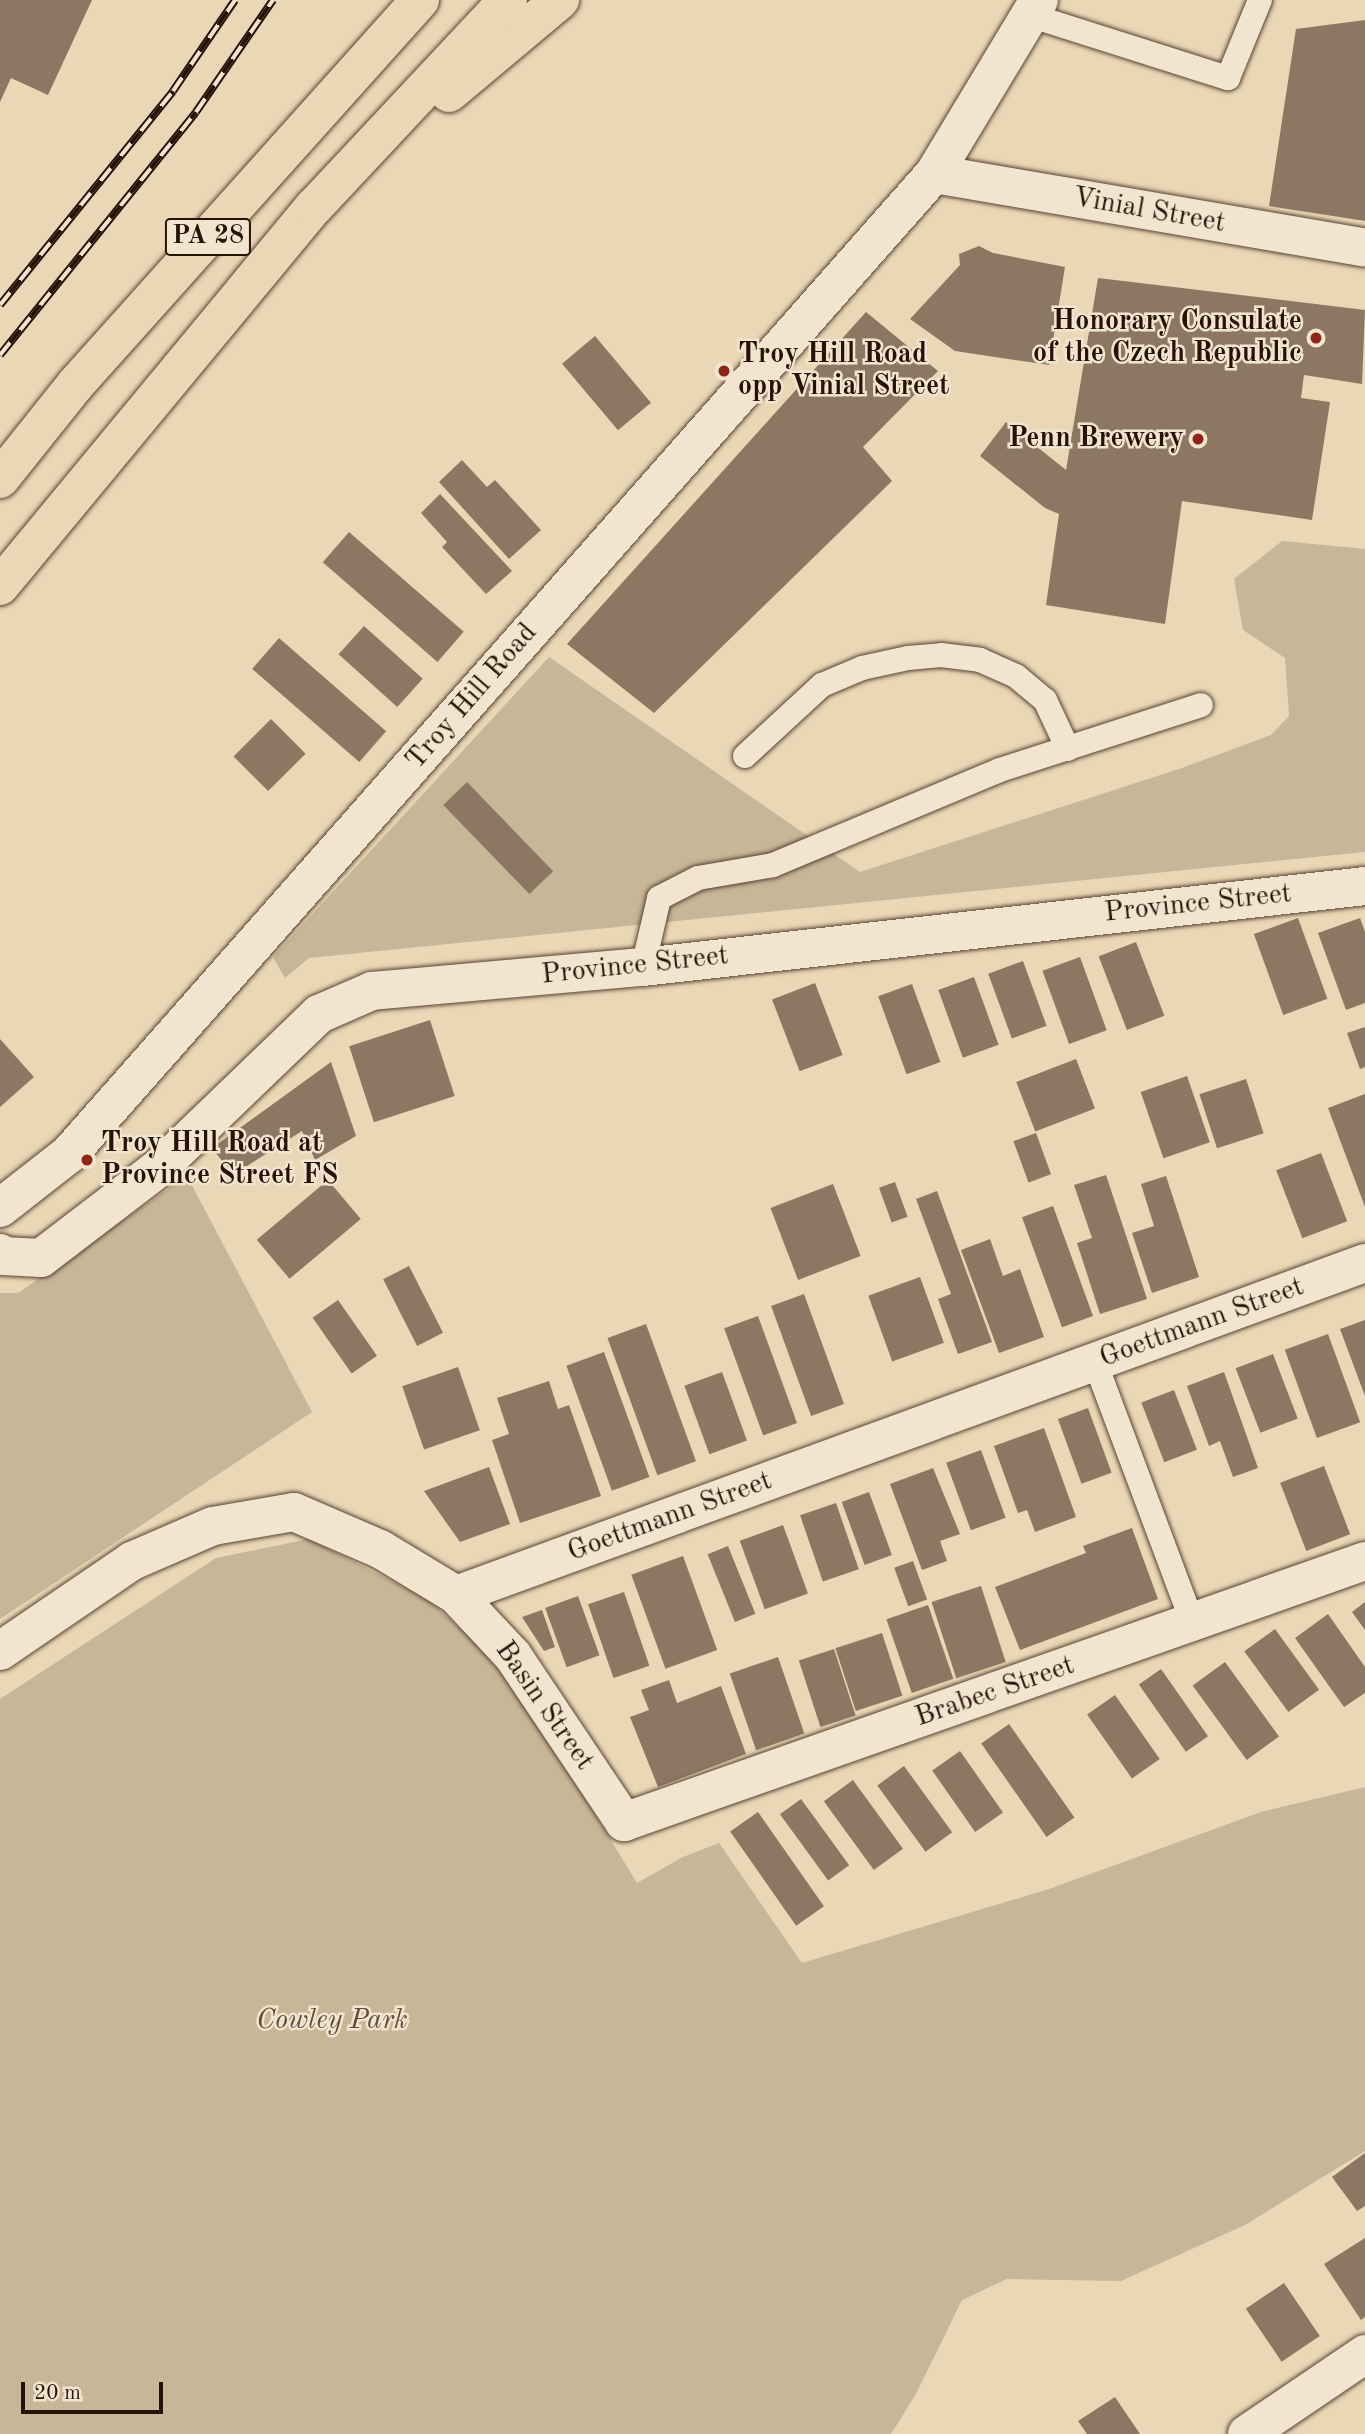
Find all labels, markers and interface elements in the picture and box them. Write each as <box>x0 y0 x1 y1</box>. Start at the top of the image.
street label: Vinial Street <box>1070 181 1228 241</box>
road number: PA 28 <box>164 214 252 260</box>
place label: Honorary Consulate of the Czech Republic <box>1033 305 1302 371</box>
marker: Honorary Consulate of the Czech Republic <box>1308 330 1324 346</box>
place label: Troy Hill Road opp Vinial Street <box>738 338 949 404</box>
marker: Troy Hill Road opp Vinial Street <box>716 363 732 379</box>
place label: Penn Brewery <box>1008 422 1184 456</box>
marker: Penn Brewery <box>1190 431 1206 447</box>
street label: Troy Hill Road <box>399 617 545 777</box>
street label: Province Street <box>1103 877 1293 931</box>
street label: Province Street <box>540 939 730 993</box>
place label: Troy Hill Road at Province Street FS <box>101 1127 338 1193</box>
marker: Troy Hill Road at Province Street FS <box>79 1152 95 1168</box>
street label: Goettmann Street <box>1095 1270 1309 1376</box>
street label: Goettmann Street <box>563 1464 777 1570</box>
street label: Basin Street <box>487 1635 601 1777</box>
street label: Brabec Street <box>911 1649 1079 1735</box>
park label: Cowley Park <box>256 2004 408 2038</box>
scale bar <box>24 2368 166 2412</box>
text: 20 m <box>34 2383 81 2404</box>

